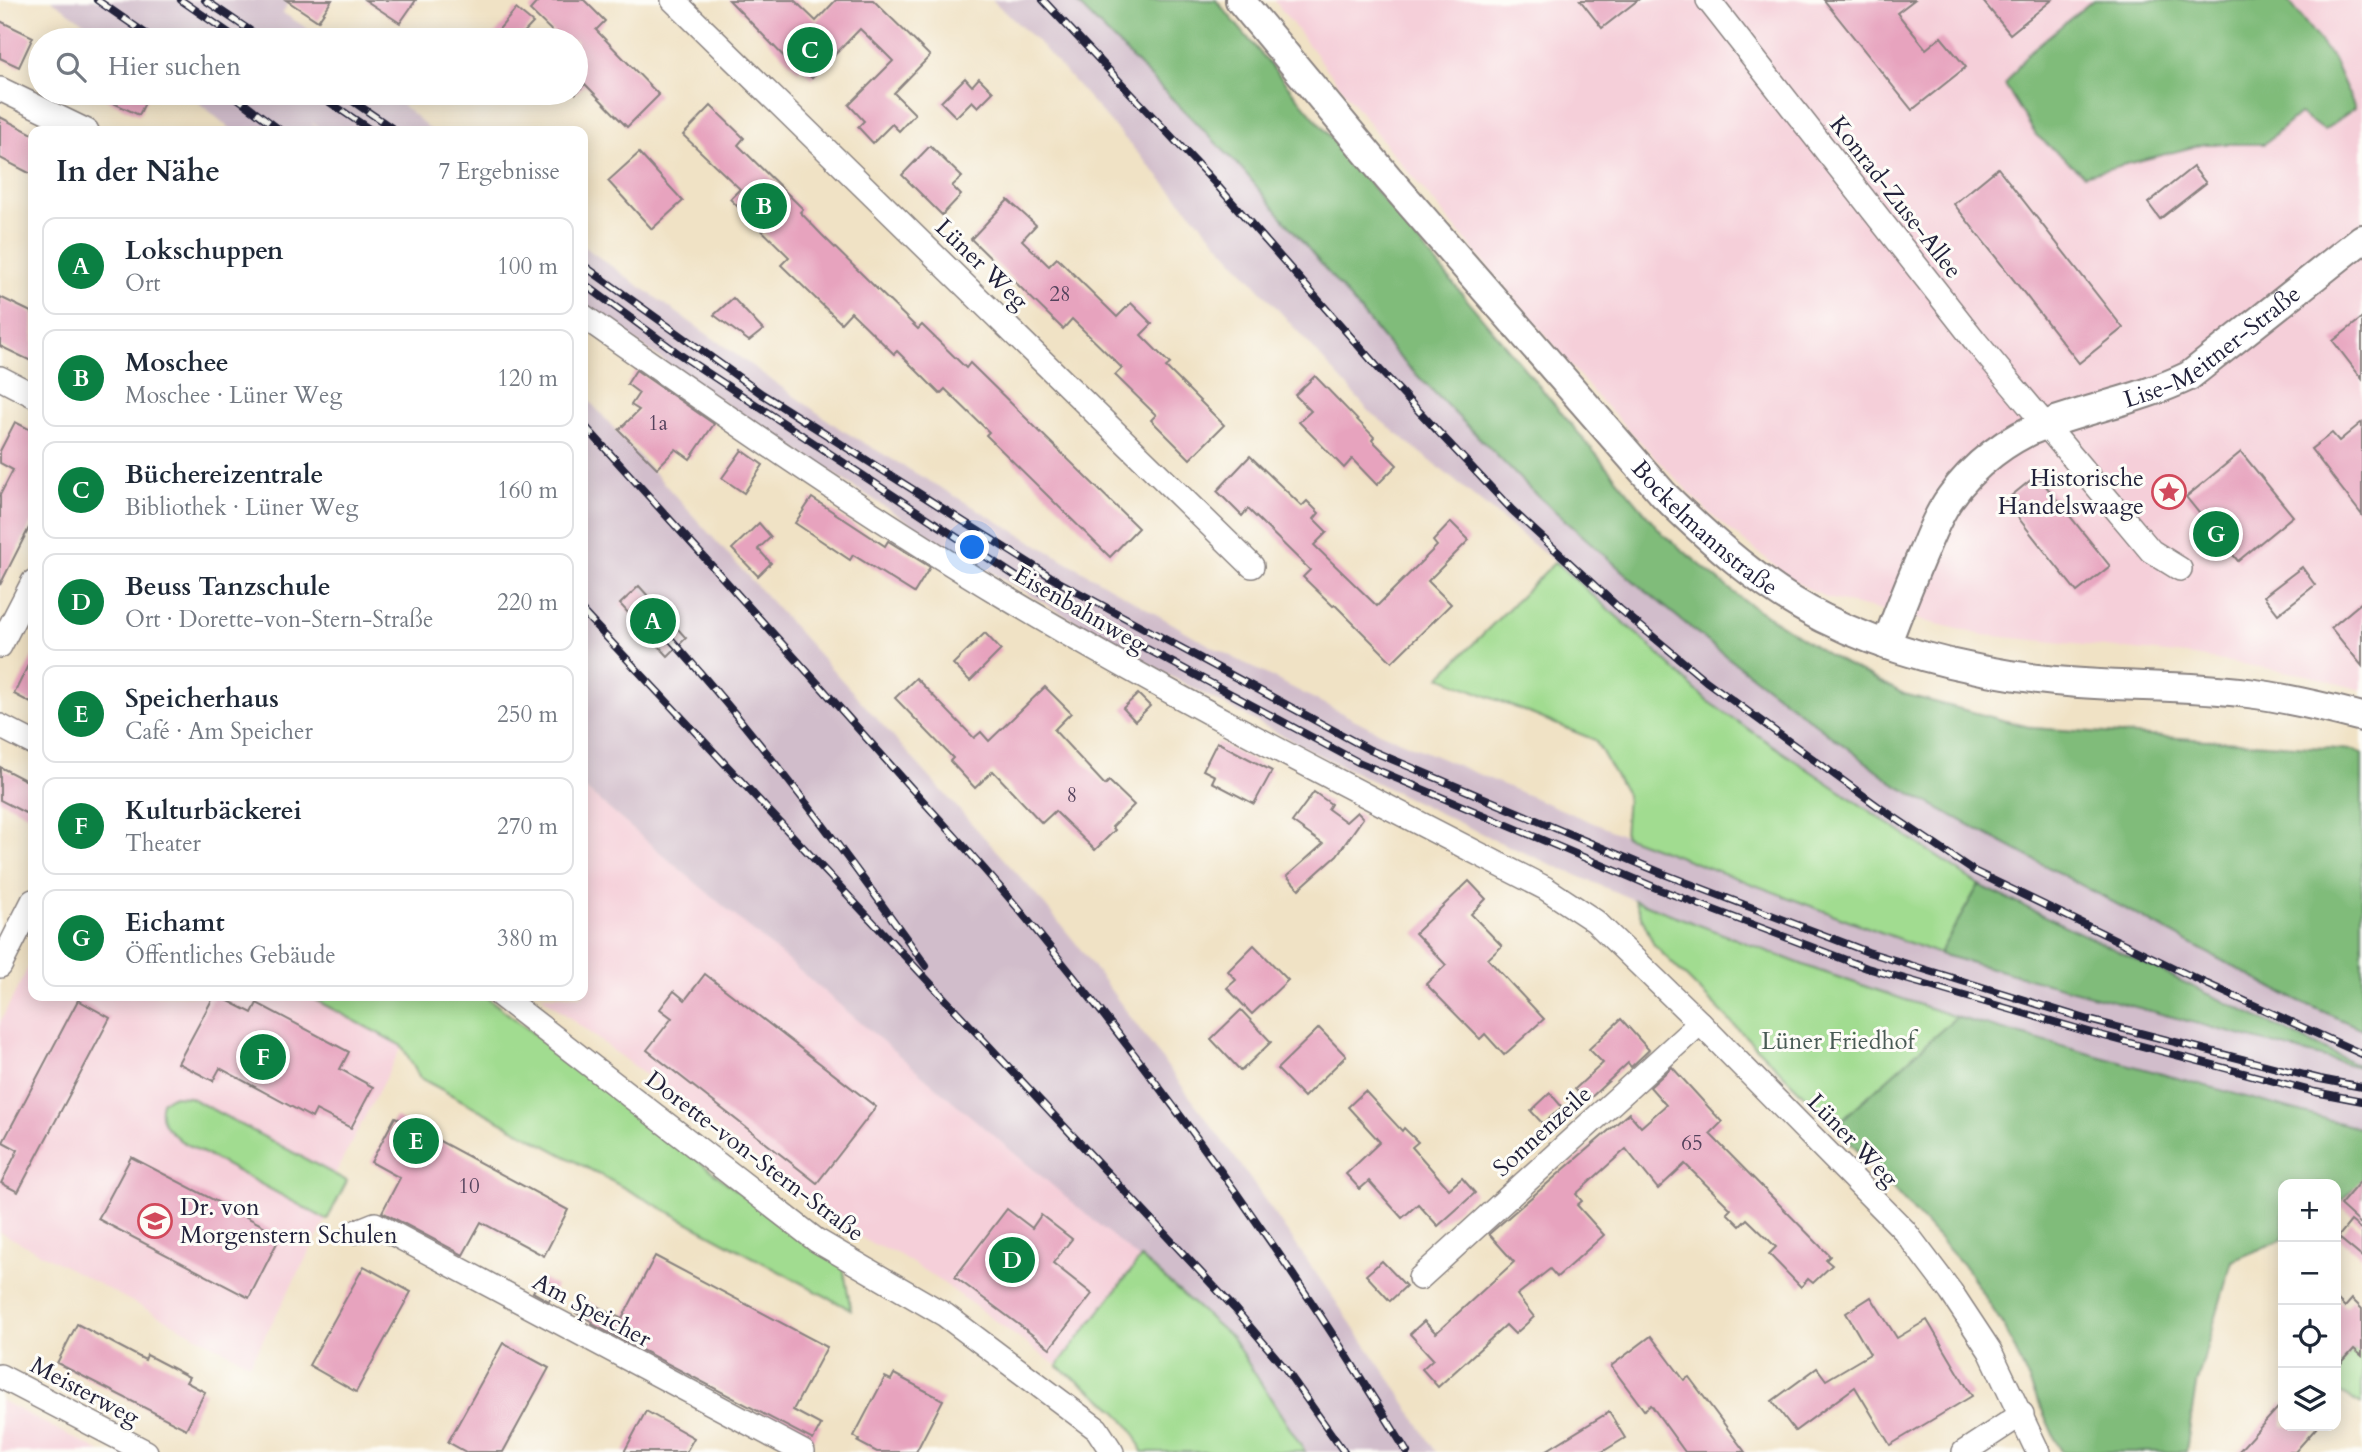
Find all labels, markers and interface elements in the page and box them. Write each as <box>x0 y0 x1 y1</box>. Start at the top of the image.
pin: C <box>787 24 833 76</box>
search box <box>28 28 588 105</box>
icon: search <box>52 48 90 86</box>
text: Hier suchen <box>108 49 241 84</box>
street label: Konrad-Zuse-Allee <box>1822 109 1970 286</box>
text: In der Nähe <box>56 151 220 192</box>
text: 7 Ergebnisse <box>438 156 560 187</box>
pin: B <box>741 180 787 232</box>
street label: Lüner Weg <box>928 211 1036 318</box>
text: Lokschuppen <box>125 233 284 268</box>
text: A <box>72 251 90 282</box>
text: 100 m <box>497 251 558 282</box>
text: Ort <box>125 268 161 299</box>
street label: Lise-Meitner-Straße <box>2120 278 2308 416</box>
house number: 28 <box>1049 280 1071 309</box>
text: Moschee <box>125 345 229 380</box>
text: B <box>73 363 89 394</box>
text: 120 m <box>497 363 558 394</box>
text: Moschee · Lüner Weg <box>125 380 342 411</box>
house number: 1a <box>648 409 668 438</box>
street label: Bockelmannstraße <box>1624 453 1784 604</box>
text: Büchereizentrale <box>125 457 324 492</box>
place label: Historische Handelswaage <box>1998 462 2144 523</box>
place icon: Historische Handelswaage <box>2150 473 2188 511</box>
text: C <box>72 475 90 506</box>
text: 160 m <box>497 475 558 506</box>
text: Bibliothek · Lüner Weg <box>125 492 358 523</box>
pin: G <box>2193 508 2239 560</box>
your location <box>955 530 989 564</box>
street label: Eisenbahnweg <box>1008 558 1152 661</box>
text: Beuss Tanzschule <box>125 569 331 604</box>
text: D <box>71 587 91 618</box>
text: 220 m <box>497 587 558 618</box>
pin: A <box>630 595 676 647</box>
text: Ort · Dorette-von-Stern-Straße <box>125 604 434 635</box>
text: Speicherhaus <box>125 681 279 716</box>
text: E <box>74 699 88 730</box>
text: 250 m <box>497 699 558 730</box>
text: Café · Am Speicher <box>125 716 313 747</box>
house number: 8 <box>1067 781 1077 810</box>
text: Kulturbäckerei <box>125 793 302 828</box>
text: F <box>74 811 88 842</box>
text: 270 m <box>497 811 558 842</box>
text: Theater <box>125 828 201 859</box>
text: Eichamt <box>125 905 225 940</box>
text: G <box>72 923 90 954</box>
text: 380 m <box>497 923 558 954</box>
text: Öffentliches Gebäude <box>125 940 336 971</box>
park label: Lüner Friedhof <box>1761 1025 1919 1058</box>
pin: F <box>240 1031 286 1083</box>
street label: Dorette-von-Stern-Straße <box>639 1063 871 1250</box>
street label: Sonnenzeile <box>1486 1078 1599 1185</box>
street label: Lüner Weg <box>1800 1086 1906 1195</box>
pin: E <box>393 1115 439 1167</box>
house number: 65 <box>1681 1129 1703 1158</box>
house number: 10 <box>458 1172 480 1201</box>
map controls <box>2278 1179 2341 1431</box>
button: + <box>2278 1179 2341 1242</box>
place label: Dr. von Morgenstern Schulen <box>180 1191 398 1252</box>
school or university icon: Dr. von Morgenstern Schulen <box>136 1202 174 1240</box>
pin: D <box>989 1234 1035 1286</box>
button: − <box>2278 1242 2341 1305</box>
street label: Am Speicher <box>527 1265 657 1356</box>
button: locate <box>2278 1305 2341 1368</box>
street label: Meisterweg <box>24 1349 146 1434</box>
button: layers <box>2278 1368 2341 1431</box>

